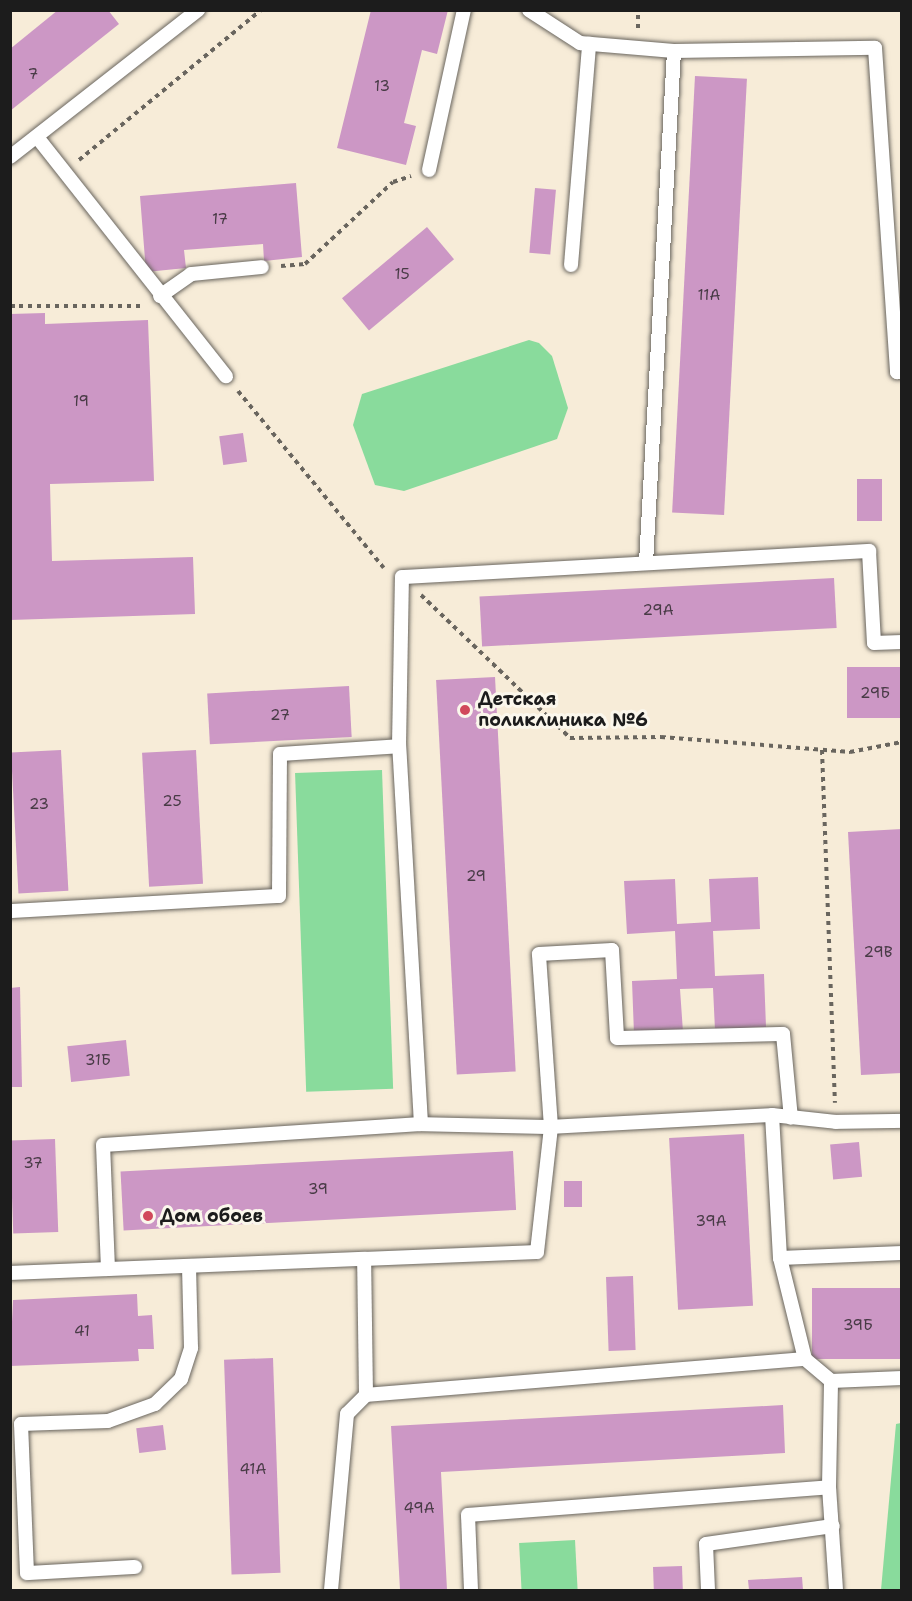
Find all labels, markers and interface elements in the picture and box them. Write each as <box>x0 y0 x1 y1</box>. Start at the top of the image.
house number: 7 <box>28 66 38 84</box>
house number: 13 <box>374 78 390 96</box>
house number: 17 <box>212 211 228 229</box>
house number: 15 <box>394 266 410 284</box>
house number: 11А <box>698 287 720 305</box>
house number: 19 <box>73 393 89 411</box>
house number: 29А <box>642 602 674 620</box>
house number: 29Б <box>860 685 890 703</box>
place label: Детская поликлиника №6 <box>478 689 648 732</box>
marker: Детская поликлиника №6 <box>456 701 474 719</box>
house number: 27 <box>270 707 290 725</box>
house number: 25 <box>162 793 182 811</box>
house number: 23 <box>29 796 49 814</box>
house number: 29 <box>466 868 486 886</box>
house number: 29В <box>863 944 893 962</box>
house number: 31Б <box>85 1052 111 1070</box>
house number: 37 <box>23 1155 43 1173</box>
house number: 39 <box>308 1181 328 1199</box>
place label: Дом обоев <box>160 1205 263 1227</box>
marker: Дом обоев <box>141 1209 155 1223</box>
house number: 39А <box>695 1213 727 1231</box>
house number: 39Б <box>843 1317 873 1335</box>
house number: 41 <box>74 1323 90 1341</box>
house number: 41А <box>240 1461 266 1479</box>
house number: 49А <box>403 1500 435 1518</box>

